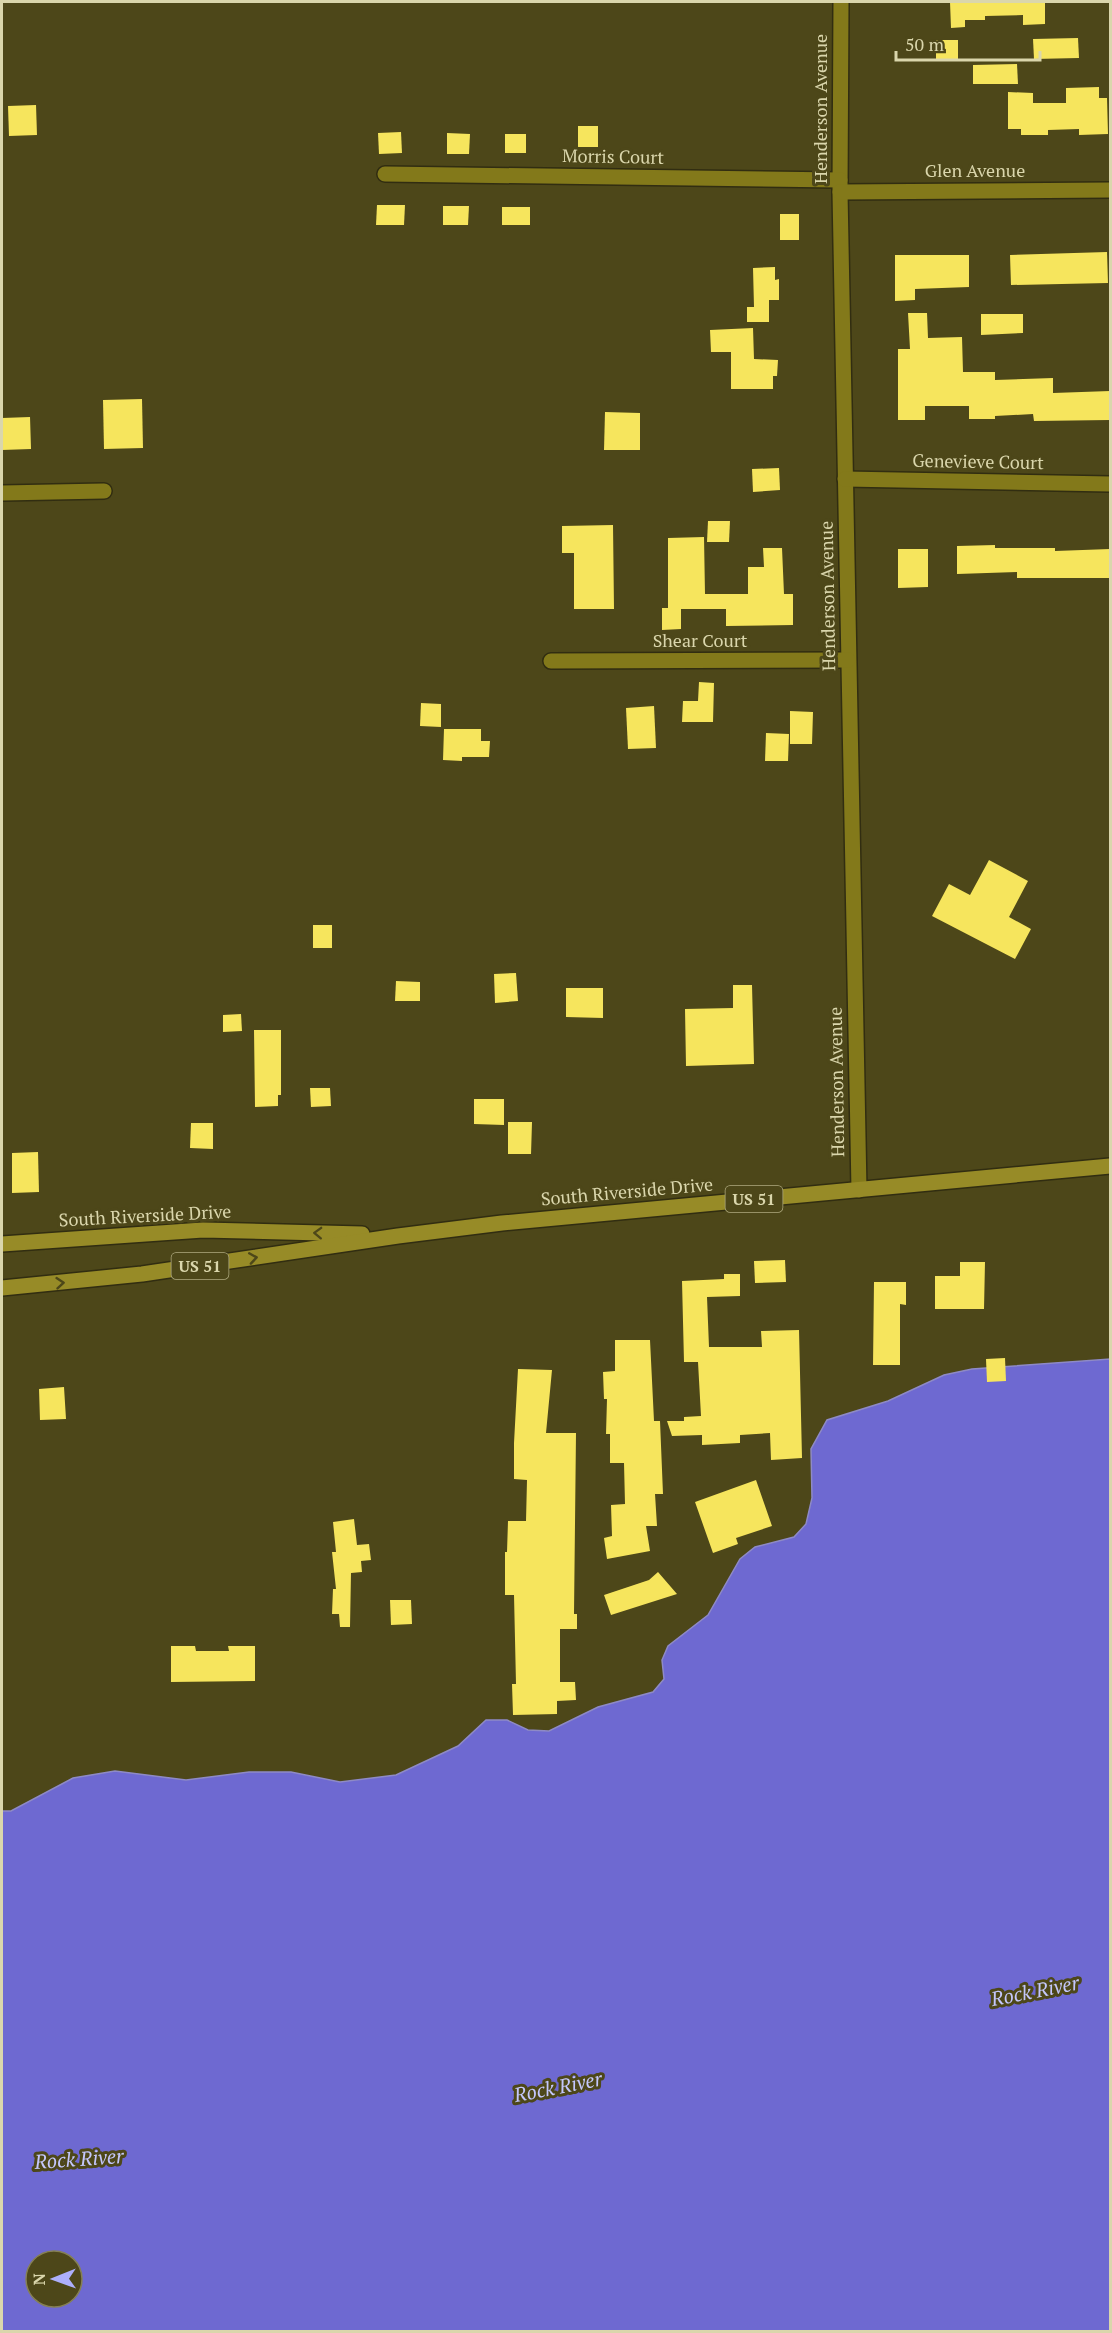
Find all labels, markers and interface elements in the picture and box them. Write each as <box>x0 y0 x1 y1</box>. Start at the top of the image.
scale bar <box>896 24 1040 62</box>
text: 50 m <box>905 32 945 56</box>
street label: Henderson Avenue <box>808 34 832 184</box>
street label: Morris Court <box>562 143 665 169</box>
street label: Glen Avenue <box>925 158 1025 182</box>
street label: Genevieve Court <box>912 448 1044 474</box>
street label: Henderson Avenue <box>814 521 840 671</box>
street label: Shear Court <box>653 628 748 652</box>
street label: Henderson Avenue <box>823 1007 849 1157</box>
street label: South Riverside Drive <box>540 1172 714 1210</box>
road number: US 51 <box>726 1186 783 1212</box>
street label: South Riverside Drive <box>58 1198 232 1232</box>
one-way arrow <box>314 1227 323 1239</box>
one-way arrow <box>248 1252 258 1264</box>
road number: US 51 <box>172 1253 228 1279</box>
one-way arrow <box>55 1277 64 1290</box>
water label: Rock River <box>988 1969 1082 2012</box>
water label: Rock River <box>511 2065 605 2108</box>
water label: Rock River <box>33 2142 126 2175</box>
north arrow <box>24 2249 84 2309</box>
text: N <box>28 2273 50 2286</box>

